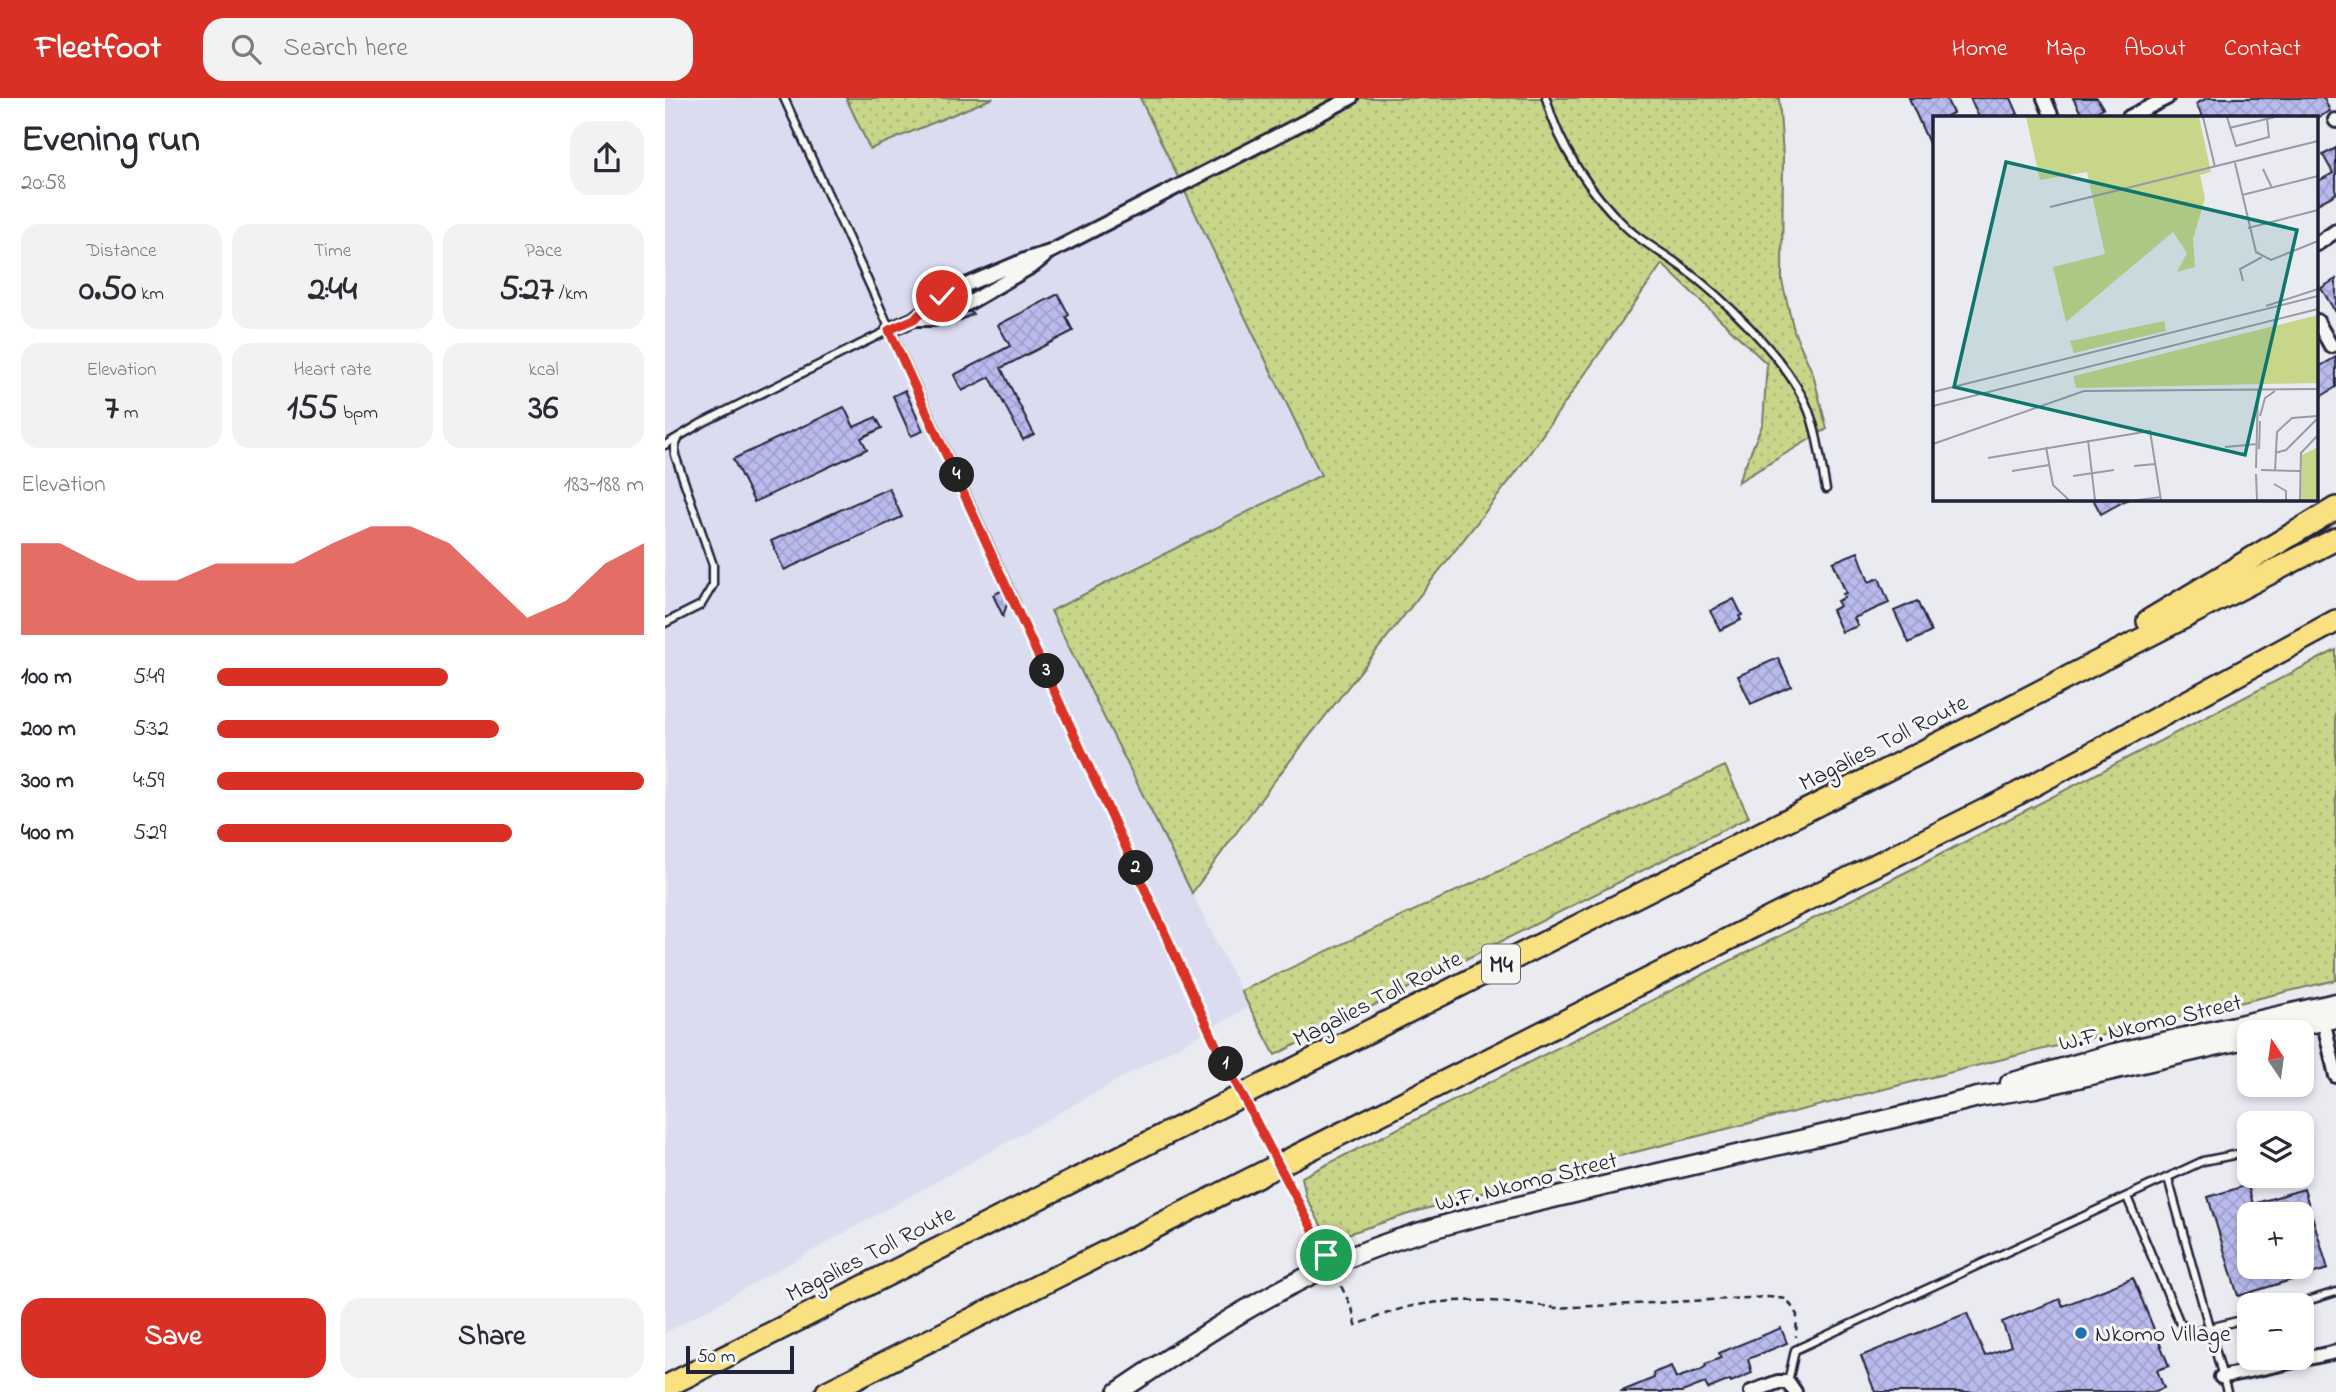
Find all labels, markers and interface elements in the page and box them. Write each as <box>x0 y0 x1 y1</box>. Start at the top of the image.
search box <box>203 18 693 81</box>
text: Fleetfoot <box>35 25 161 73</box>
icon: search <box>227 30 265 68</box>
text: Search here <box>283 30 408 68</box>
text: Home <box>1952 32 2008 67</box>
text: Map <box>2046 32 2086 67</box>
text: About <box>2124 32 2186 67</box>
text: Contact <box>2224 32 2301 67</box>
text: Evening run <box>21 113 200 169</box>
inset map <box>1933 116 2319 500</box>
button: share <box>570 121 644 195</box>
text: 20:58 <box>21 167 66 200</box>
text: Distance <box>87 238 157 265</box>
text: Time <box>314 238 351 265</box>
text: Pace <box>525 238 562 265</box>
text: 0.50 <box>79 265 136 316</box>
text: 2:44 <box>308 265 357 316</box>
text: 5:27 <box>499 265 554 316</box>
pin <box>912 266 972 326</box>
icon: check <box>923 277 961 315</box>
text: km <box>136 281 164 308</box>
text: /km <box>554 281 588 308</box>
text: Elevation <box>87 357 156 384</box>
text: Heart rate <box>294 357 371 384</box>
text: kcal <box>528 357 559 384</box>
text: 7 <box>105 384 119 435</box>
text: 155 <box>287 384 338 435</box>
text: 36 <box>529 384 558 435</box>
text: m <box>119 400 138 427</box>
text: bpm <box>338 400 378 427</box>
pin: 4 <box>939 458 975 492</box>
text: 4 <box>953 461 960 488</box>
text: Elevation <box>21 469 106 502</box>
text: 183–188 m <box>564 469 644 502</box>
pin: 3 <box>1029 654 1065 688</box>
text: 3 <box>1043 657 1050 684</box>
text: 100 m <box>21 661 72 694</box>
text: 5:49 <box>133 661 165 694</box>
street label: Magalies Toll Route <box>1794 686 1975 802</box>
text: 200 m <box>21 713 76 746</box>
text: 5:32 <box>133 713 169 746</box>
text: 300 m <box>21 765 74 798</box>
text: 4:59 <box>133 765 165 798</box>
text: 400 m <box>21 817 74 850</box>
text: 5:29 <box>133 817 166 850</box>
pin: 2 <box>1119 850 1154 886</box>
text: 2 <box>1131 854 1140 881</box>
street label: Magalies Toll Route <box>1288 942 1469 1058</box>
road number: M4 <box>1482 944 1520 984</box>
street label: W.F. Nkomo Street <box>2056 986 2245 1062</box>
north arrow <box>2237 1020 2313 1097</box>
map controls <box>2237 1020 2314 1370</box>
pin: 1 <box>1209 1046 1243 1082</box>
text: 1 <box>1222 1050 1229 1077</box>
button: layers <box>2237 1111 2314 1188</box>
street label: W.F. Nkomo Street <box>1432 1144 1621 1223</box>
street label: Magalies Toll Route <box>781 1197 962 1313</box>
button: + <box>2237 1202 2314 1279</box>
pin <box>1296 1225 1356 1285</box>
icon: arrive <box>1307 1236 1345 1274</box>
button: − <box>2237 1293 2314 1370</box>
button: Save <box>21 1298 326 1378</box>
button: Share <box>340 1298 644 1378</box>
place label: Nkomo Village <box>2095 1318 2231 1353</box>
marker: Nkomo Village <box>2073 1325 2089 1341</box>
scale bar <box>686 1343 795 1375</box>
text: 50 m <box>697 1344 736 1371</box>

